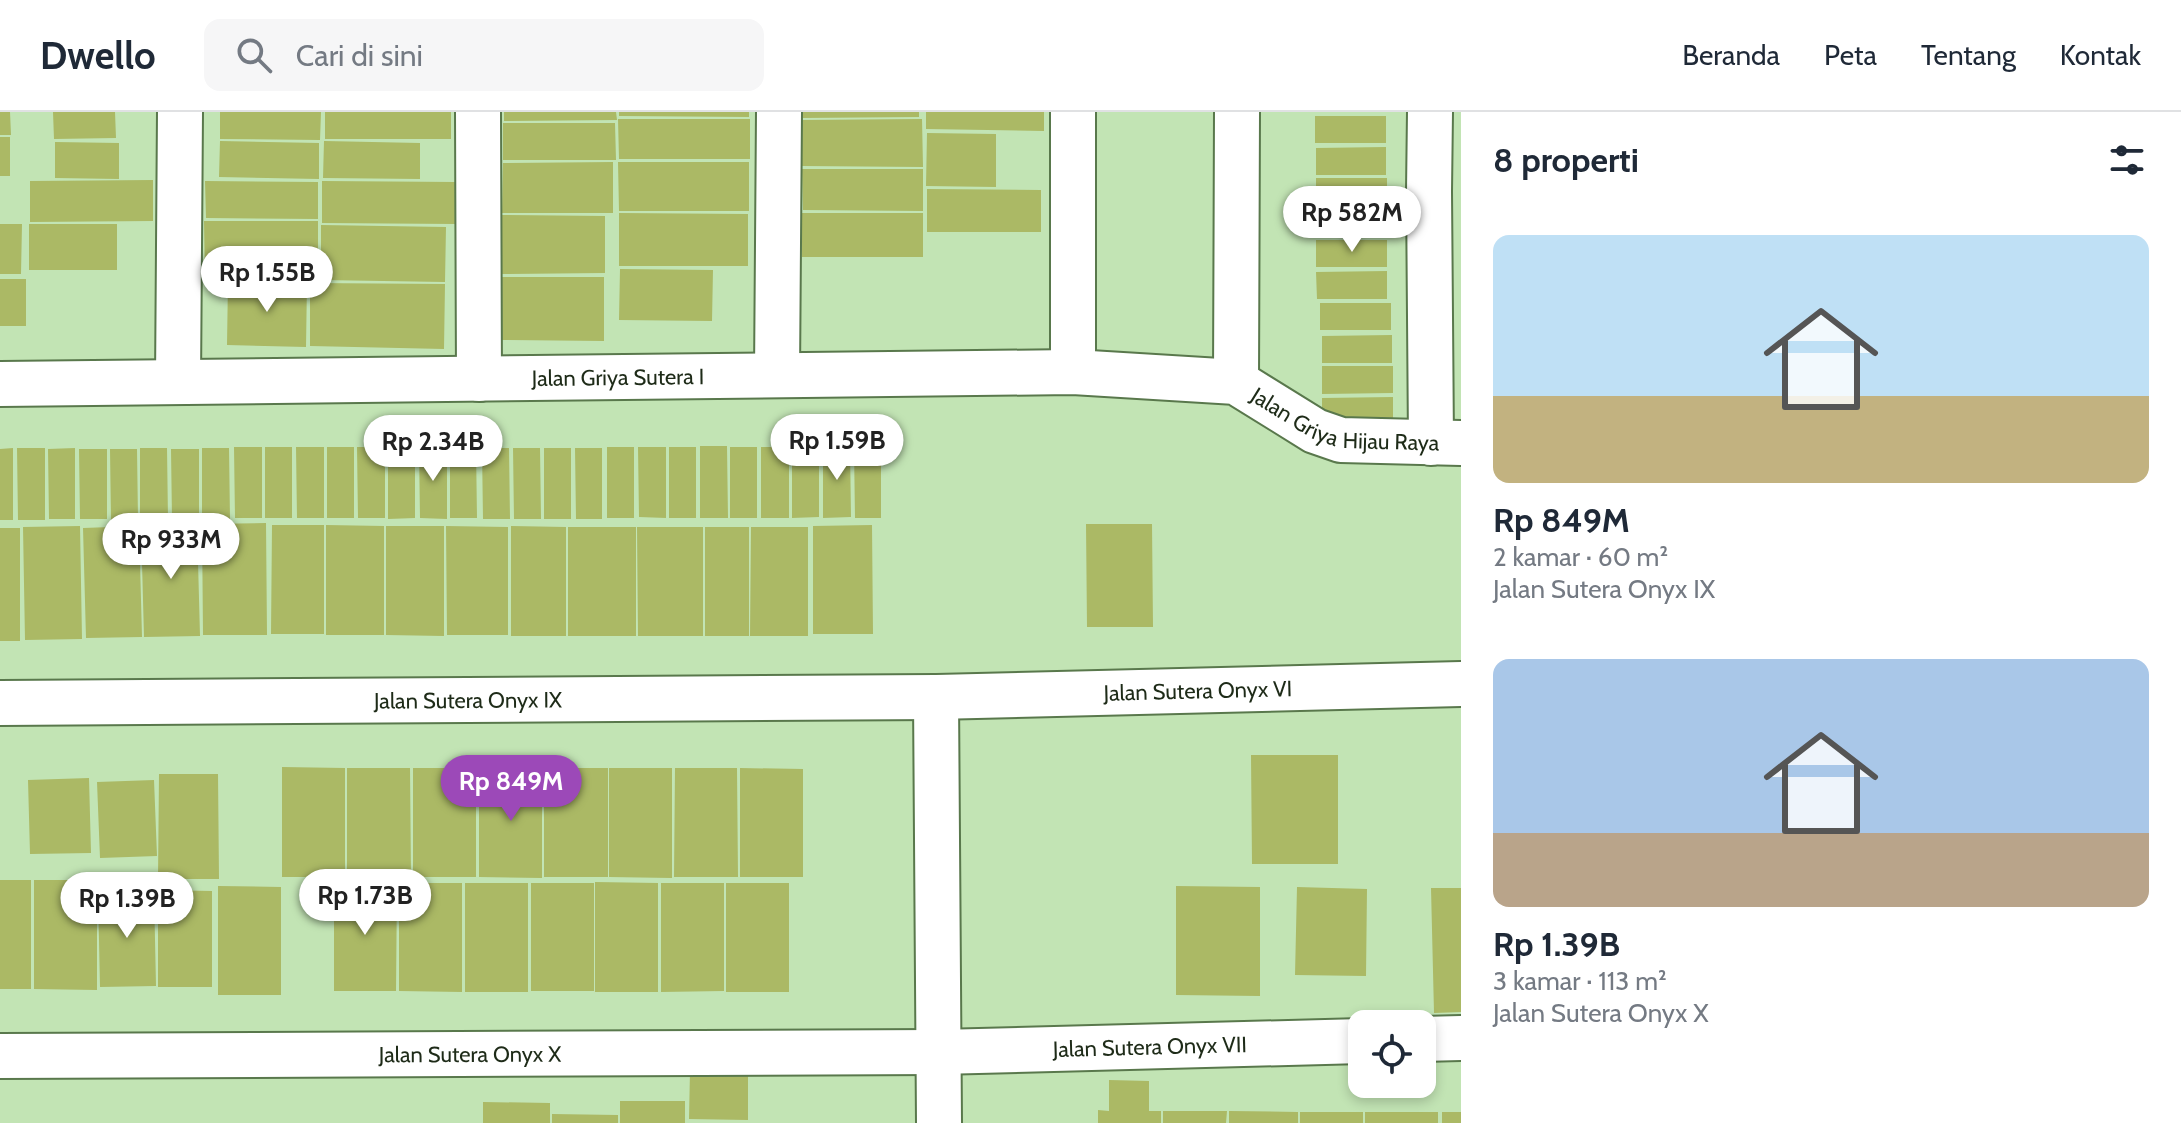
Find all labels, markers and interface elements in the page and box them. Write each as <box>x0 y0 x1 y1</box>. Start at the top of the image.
search box <box>204 19 764 91</box>
text: Dwello <box>40 32 156 79</box>
icon: search <box>232 33 276 77</box>
text: Cari di sini <box>296 37 423 74</box>
text: Beranda <box>1682 38 1780 72</box>
text: Peta <box>1824 38 1877 72</box>
text: Tentang <box>1921 38 2016 72</box>
text: Kontak <box>2060 38 2141 72</box>
icon: filters <box>2105 138 2149 182</box>
text: 8 properti <box>1493 139 1639 181</box>
pin: Rp 582M <box>1278 186 1426 254</box>
text: Rp 582M <box>1301 196 1403 228</box>
pin: Rp 1.55B <box>184 246 350 314</box>
text: Rp 1.55B <box>219 256 315 288</box>
icon: home <box>1749 287 1893 431</box>
street label: Jalan Griya Sutera I <box>531 363 704 392</box>
street label: Jalan Griya Hijau Raya <box>1245 381 1440 456</box>
pin: Rp 1.59B <box>754 414 920 482</box>
pin: Rp 2.34B <box>350 415 516 483</box>
text: Rp 1.59B <box>788 424 886 456</box>
text: Rp 2.34B <box>382 425 484 457</box>
text: Rp 849M <box>1493 499 1630 541</box>
pin: Rp 933M <box>97 513 245 581</box>
text: Rp 933M <box>120 523 222 555</box>
text: 2 kamar · 60 m² <box>1493 541 1668 573</box>
text: Jalan Sutera Onyx IX <box>1493 573 1715 605</box>
street label: Jalan Sutera Onyx VI <box>1102 675 1292 707</box>
street label: Jalan Sutera Onyx IX <box>373 686 562 715</box>
icon: home <box>1749 711 1893 855</box>
pin: Rp 849M <box>437 755 585 823</box>
text: Rp 849M <box>459 765 563 797</box>
pin: Rp 1.73B <box>282 869 448 937</box>
pin: Rp 1.39B <box>44 872 210 940</box>
text: Rp 1.73B <box>317 879 413 911</box>
text: Rp 1.39B <box>78 882 176 914</box>
text: Rp 1.39B <box>1493 923 1620 965</box>
text: 3 kamar · 113 m² <box>1493 965 1667 997</box>
text: Jalan Sutera Onyx X <box>1493 997 1709 1029</box>
map controls <box>1348 1010 1436 1098</box>
button: locate <box>1348 1010 1436 1098</box>
street label: Jalan Sutera Onyx VII <box>1052 1031 1247 1063</box>
street label: Jalan Sutera Onyx X <box>378 1041 561 1068</box>

